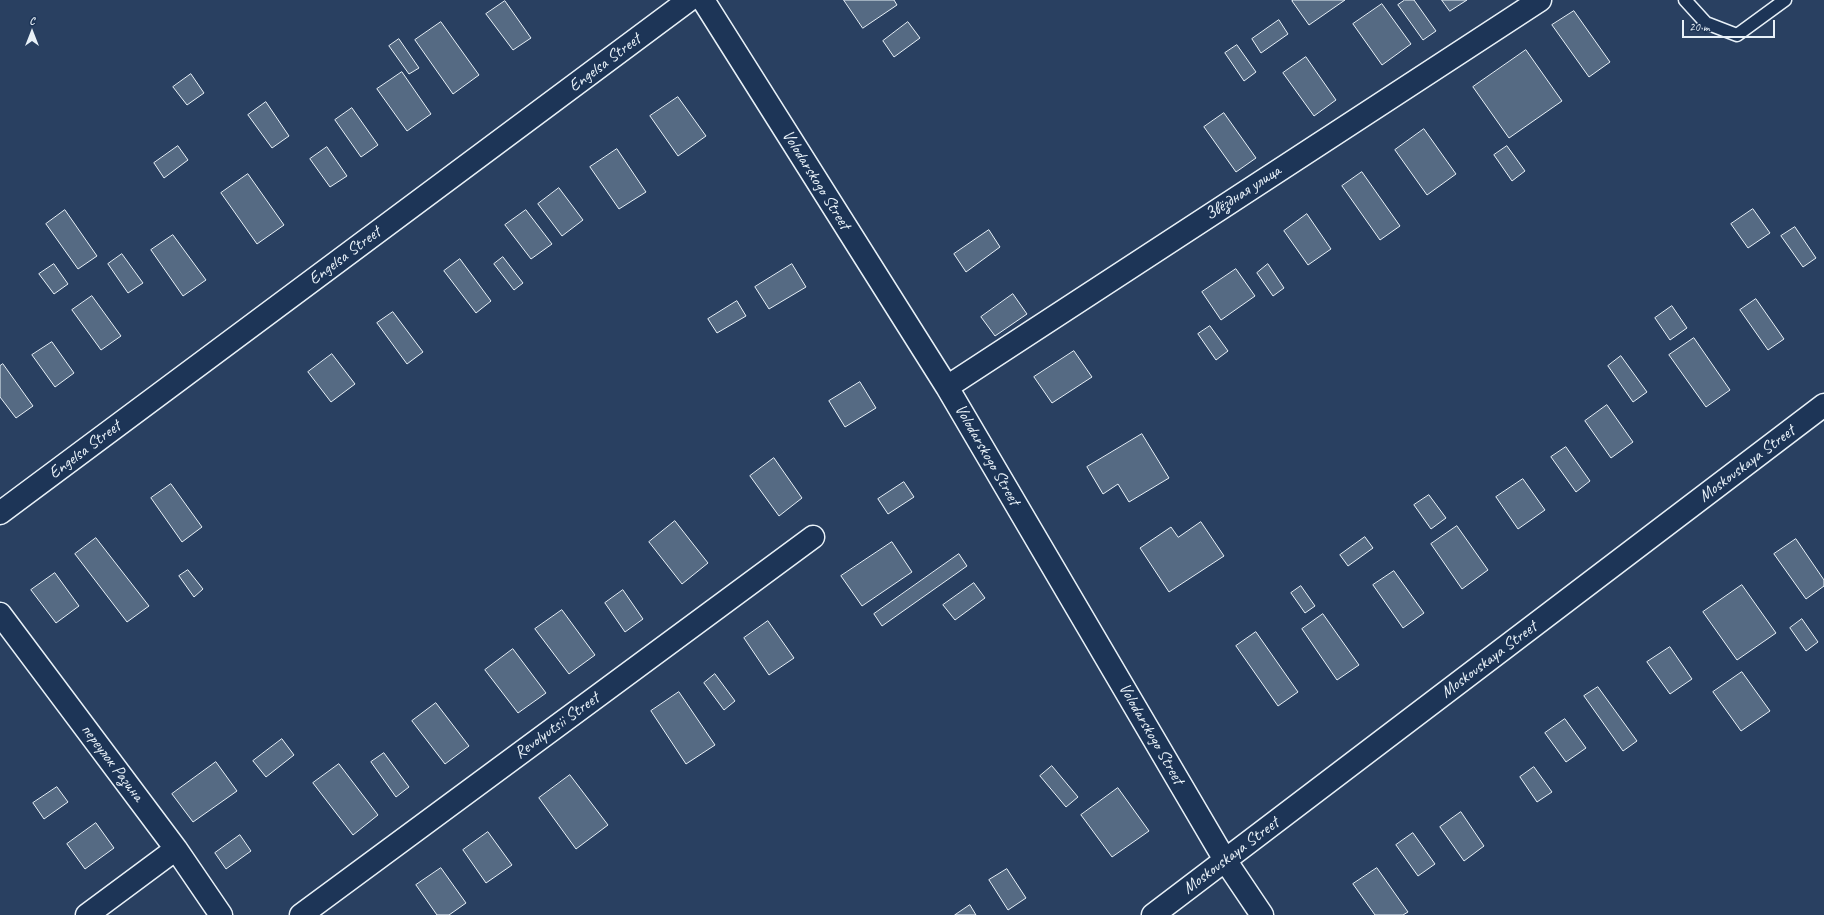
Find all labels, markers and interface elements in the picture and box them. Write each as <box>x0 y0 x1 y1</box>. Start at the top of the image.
north arrow <box>12 12 52 52</box>
scale bar <box>1684 12 1777 38</box>
text: С <box>29 13 35 27</box>
text: 20 m <box>1689 19 1709 35</box>
street label: Engelsa Street <box>565 29 645 97</box>
street label: Volodarskogo Street <box>777 126 855 234</box>
street label: Звёздная улица <box>1201 161 1285 225</box>
street label: Engelsa Street <box>305 222 385 290</box>
street label: Volodarskogo Street <box>950 401 1024 509</box>
street label: Engelsa Street <box>45 416 125 484</box>
street label: Moskovskaya Street <box>1695 421 1799 507</box>
street label: Moskovskaya Street <box>1437 617 1541 703</box>
street label: Volodarskogo Street <box>1114 680 1188 788</box>
street label: Revolyutsii Street <box>511 688 603 764</box>
street label: переулок Разина <box>76 720 148 806</box>
street label: Moskovskaya Street <box>1179 813 1283 899</box>

